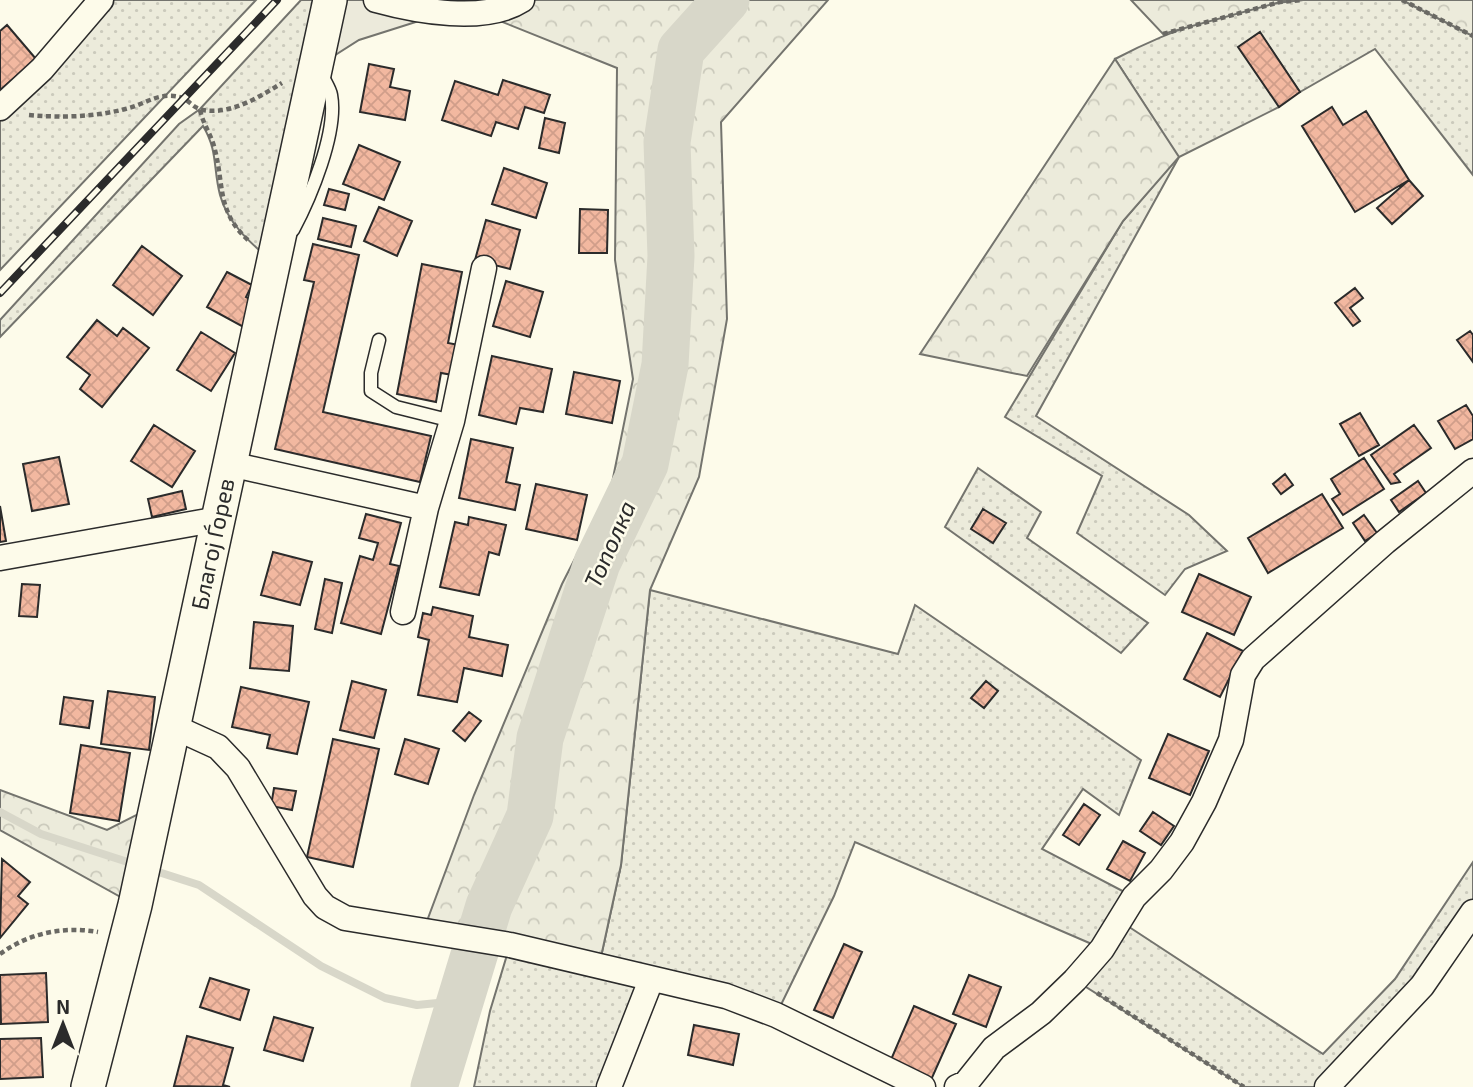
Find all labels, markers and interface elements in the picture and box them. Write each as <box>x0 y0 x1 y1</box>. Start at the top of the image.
street label: Благој Ѓорев <box>184 476 240 612</box>
water label: Тополка <box>577 496 641 592</box>
north arrow <box>28 989 98 1059</box>
text: N <box>56 995 70 1018</box>

